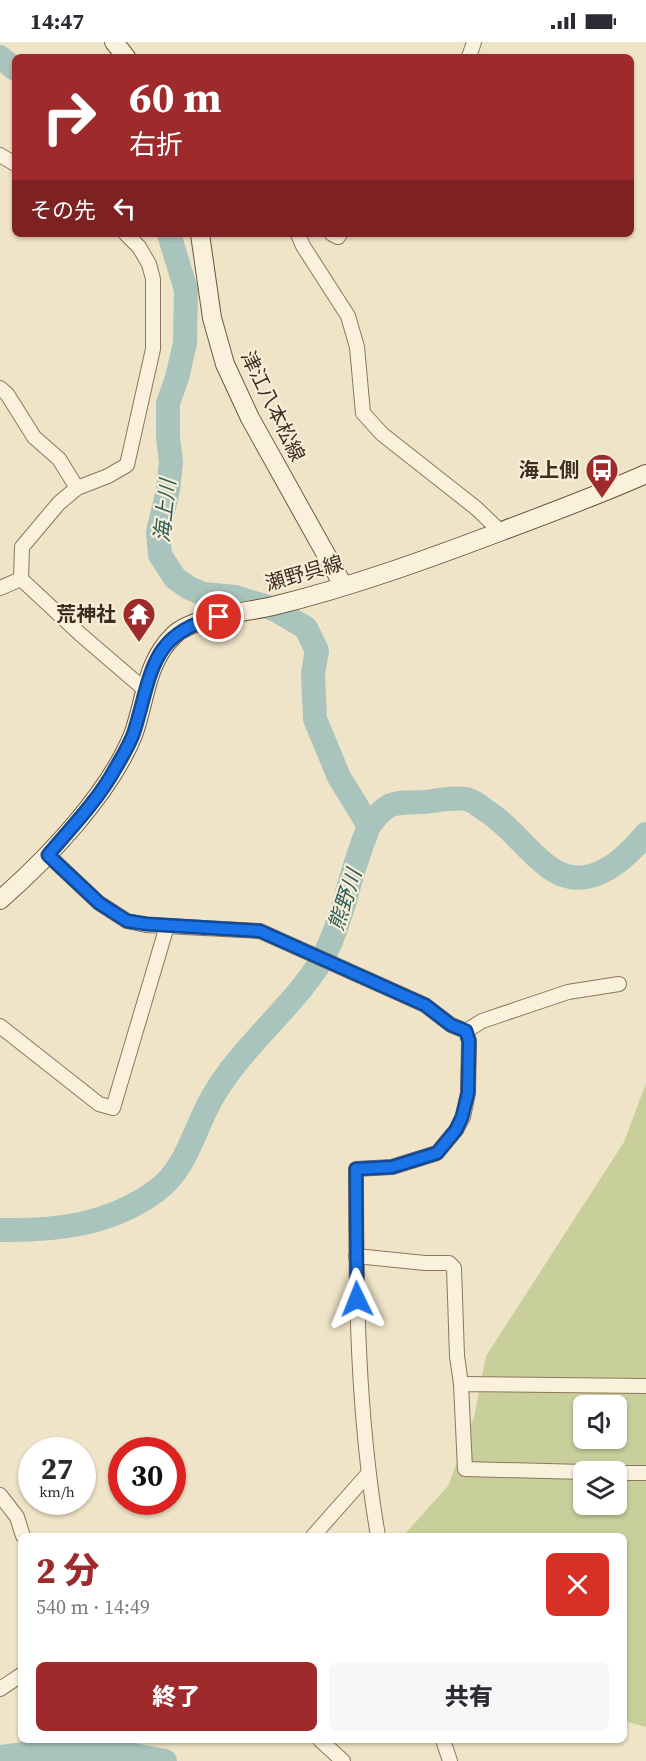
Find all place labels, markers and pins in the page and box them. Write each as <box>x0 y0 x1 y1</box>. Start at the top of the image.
bus stop icon: 海上側 <box>584 452 620 499</box>
place label: 海上側 <box>519 456 579 484</box>
pin <box>193 591 244 642</box>
temple icon: 荒神社 <box>121 596 157 643</box>
place label: 荒神社 <box>56 600 116 628</box>

